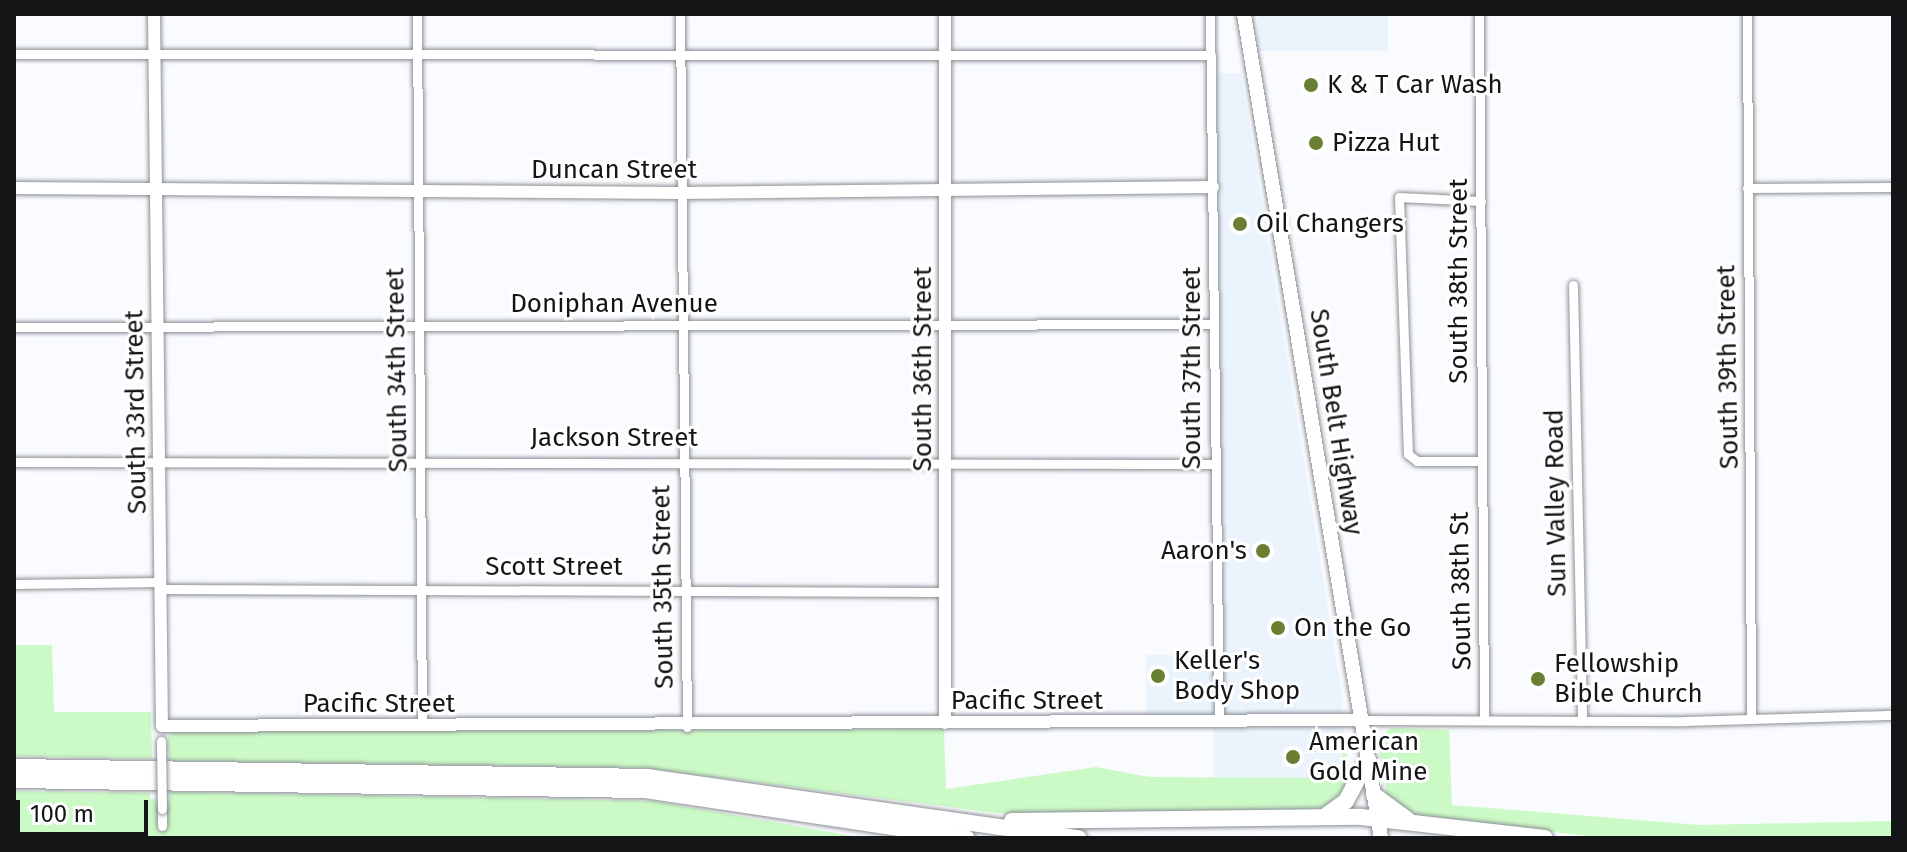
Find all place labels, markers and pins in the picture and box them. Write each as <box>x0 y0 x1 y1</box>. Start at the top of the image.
place label: K & T Car Wash <box>1327 69 1503 101</box>
marker: K & T Car Wash <box>1302 76 1320 94</box>
place label: Pizza Hut <box>1332 127 1440 159</box>
marker: Pizza Hut <box>1307 134 1325 152</box>
place label: Oil Changers <box>1256 208 1404 240</box>
marker: Oil Changers <box>1231 215 1249 233</box>
place label: Aaron's <box>1161 535 1247 567</box>
marker: Aaron's <box>1254 542 1272 560</box>
place label: On the Go <box>1294 612 1411 644</box>
marker: On the Go <box>1269 619 1287 637</box>
place label: Keller's Body Shop <box>1174 645 1300 706</box>
place label: Fellowship Bible Church <box>1554 648 1703 710</box>
marker: Keller's Body Shop <box>1149 667 1167 685</box>
marker: Fellowship Bible Church <box>1529 670 1547 688</box>
place label: American Gold Mine <box>1309 726 1427 788</box>
marker: American Gold Mine <box>1284 748 1302 766</box>

